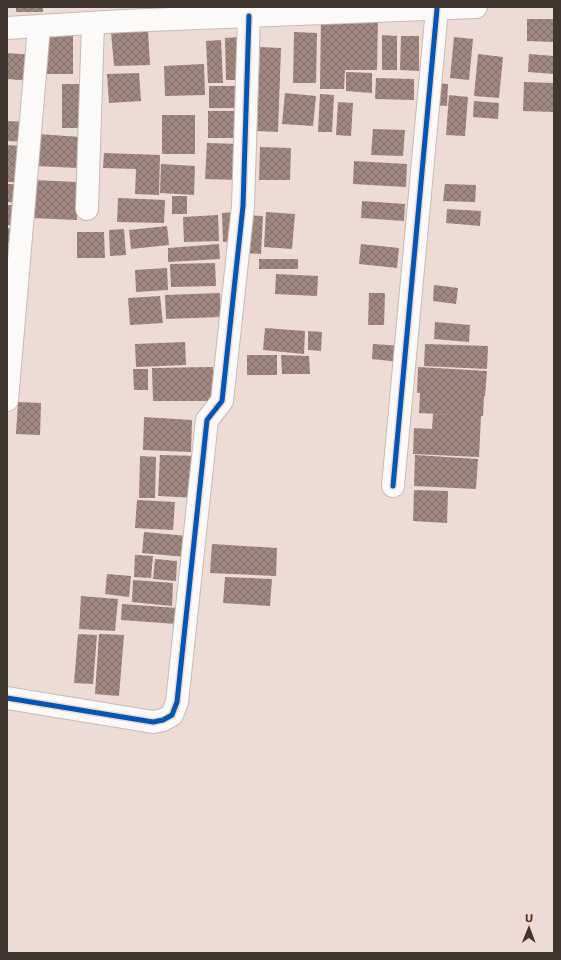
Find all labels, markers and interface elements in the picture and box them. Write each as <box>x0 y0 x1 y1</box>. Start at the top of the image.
north arrow <box>509 908 549 948</box>
text: U <box>525 911 533 924</box>

